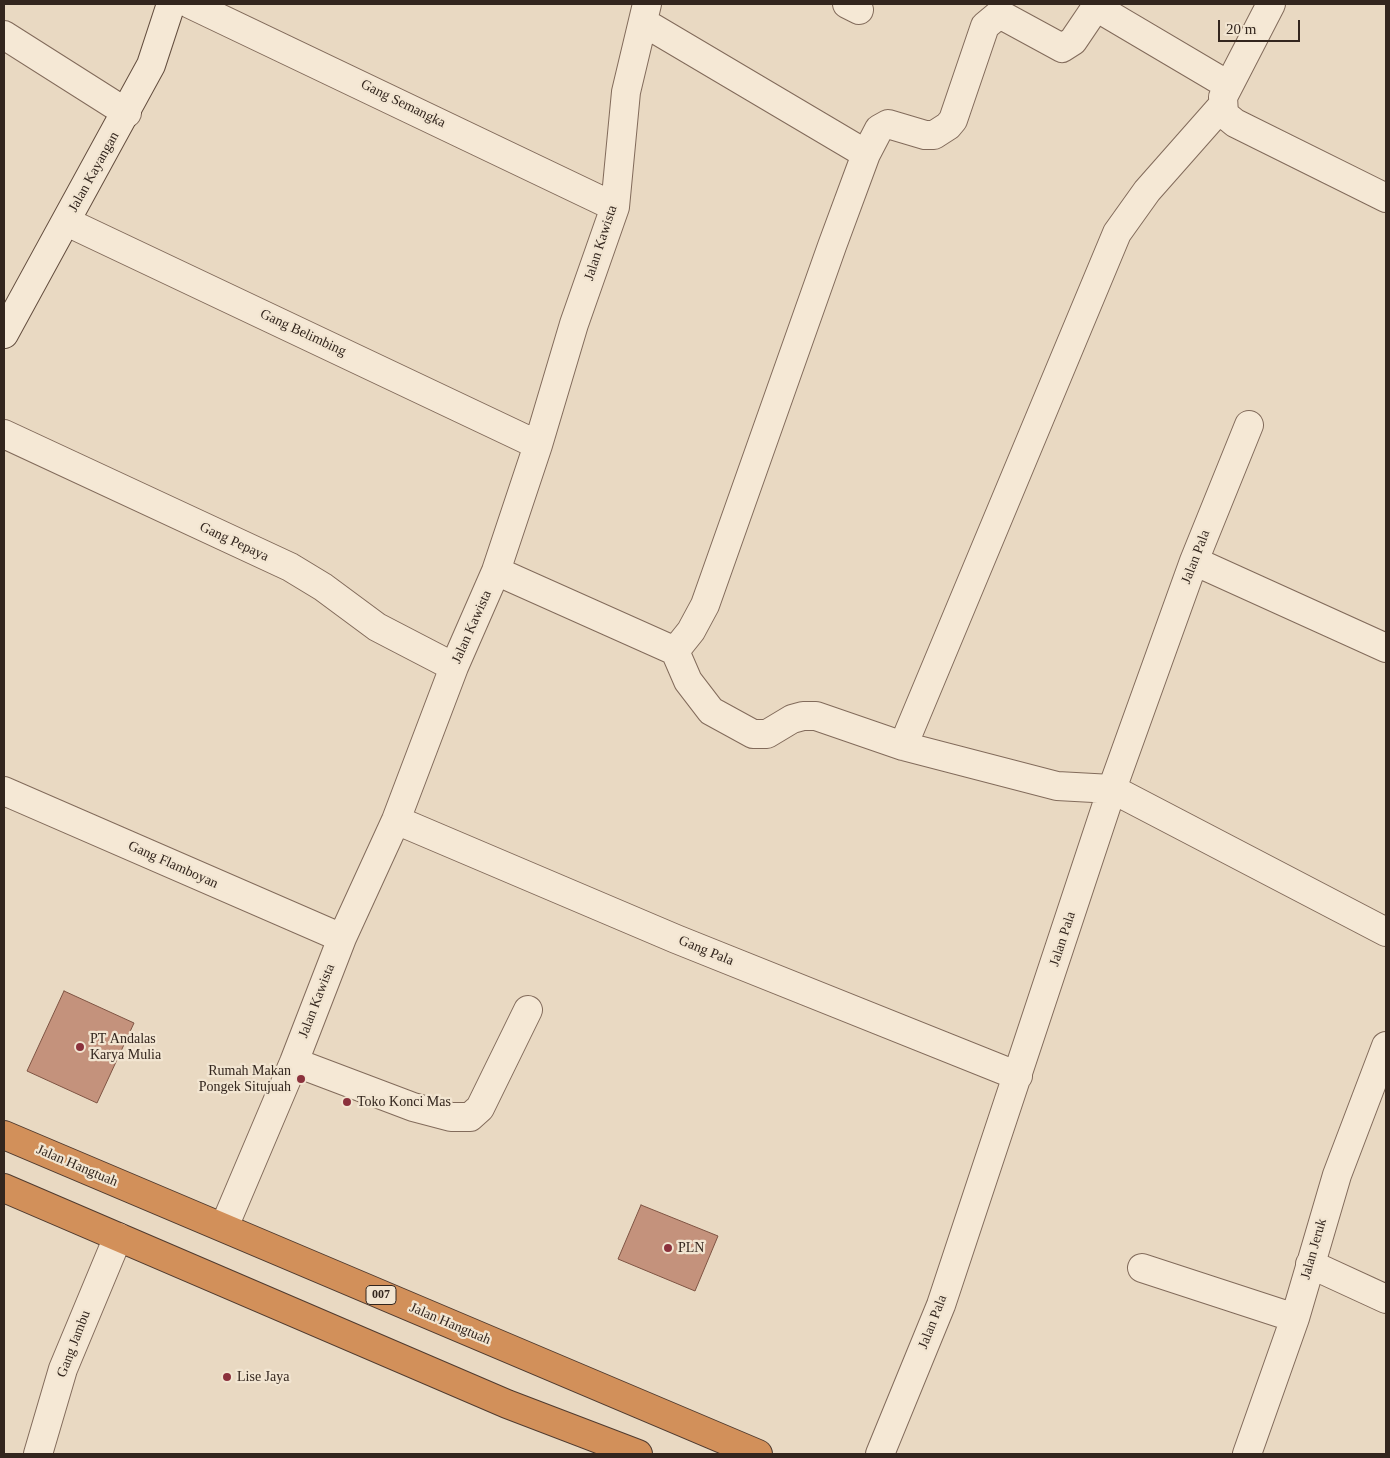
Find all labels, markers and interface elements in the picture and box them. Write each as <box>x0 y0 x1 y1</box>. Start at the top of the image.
scale bar <box>1220 10 1302 42</box>
text: 20 m <box>1226 21 1256 37</box>
street label: Gang Semangka <box>358 76 448 132</box>
street label: Jalan Kayangan <box>65 129 123 215</box>
street label: Jalan Kawista <box>581 203 621 283</box>
street label: Gang Belimbing <box>257 306 349 360</box>
street label: Gang Pepaya <box>197 519 271 565</box>
street label: Jalan Pala <box>1178 528 1214 586</box>
street label: Jalan Kawista <box>448 588 496 666</box>
street label: Gang Flamboyan <box>125 838 221 892</box>
street label: Jalan Pala <box>1046 910 1080 968</box>
street label: Gang Pala <box>676 932 736 970</box>
street label: Jalan Kawista <box>295 962 339 1040</box>
place label: PT Andalas Karya Mulia <box>90 1031 161 1064</box>
marker: PT Andalas Karya Mulia <box>74 1041 86 1053</box>
place label: Rumah Makan Pongek Situjuah <box>199 1063 291 1096</box>
marker: Rumah Makan Pongek Situjuah <box>295 1073 307 1085</box>
place label: Toko Konci Mas <box>357 1094 451 1110</box>
marker: Toko Konci Mas <box>341 1096 353 1108</box>
street label: Jalan Hangtuah <box>34 1141 120 1191</box>
street label: Jalan Jeruk <box>1297 1217 1331 1281</box>
place label: PLN <box>678 1240 704 1256</box>
marker: PLN <box>662 1242 674 1254</box>
road number: 007 <box>366 1286 396 1304</box>
street label: Jalan Pala <box>915 1293 951 1351</box>
street label: Jalan Hangtuah <box>407 1299 493 1349</box>
street label: Gang Jambu <box>54 1308 94 1380</box>
place label: Lise Jaya <box>237 1369 289 1385</box>
marker: Lise Jaya <box>221 1371 233 1383</box>

